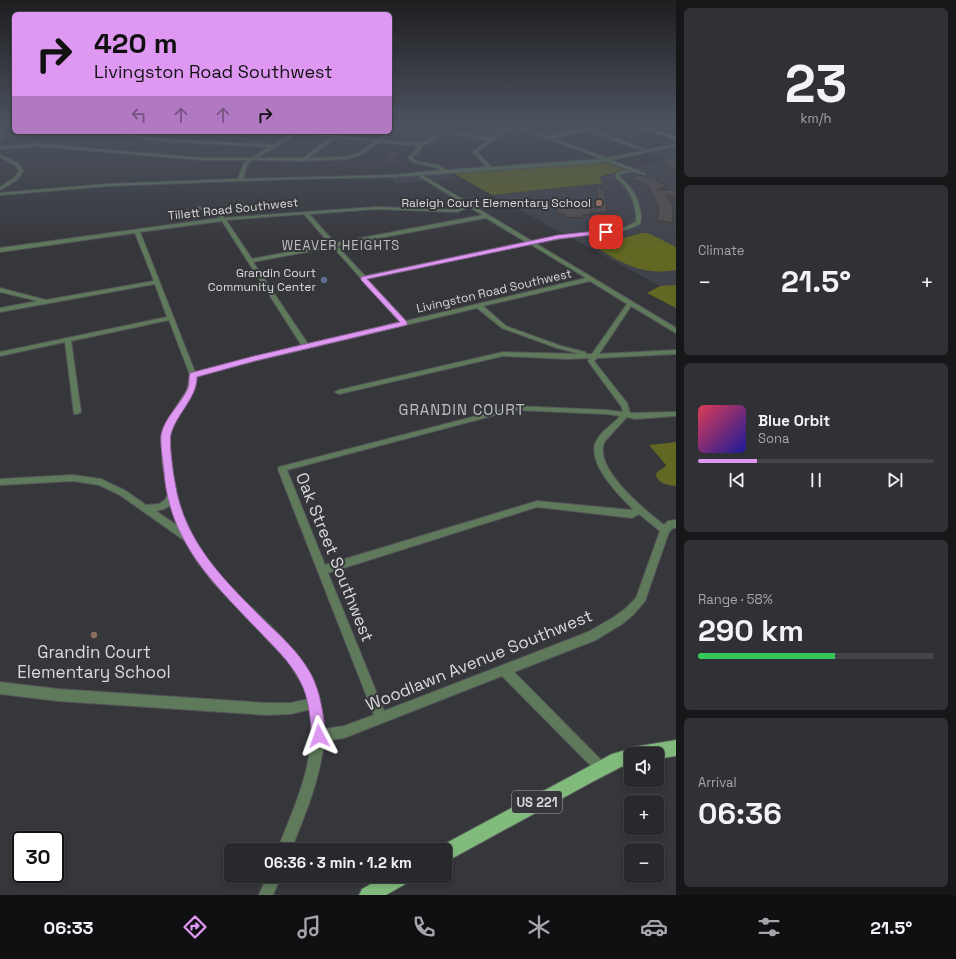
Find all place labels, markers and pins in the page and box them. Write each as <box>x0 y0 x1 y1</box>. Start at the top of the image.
place label: Raleigh Court Elementary School <box>401 195 591 211</box>
marker: Raleigh Court Elementary School <box>594 198 604 208</box>
pin <box>589 215 623 249</box>
place label: Grandin Court Community Center <box>208 265 316 295</box>
marker: Grandin Court Community Center <box>319 275 329 285</box>
marker: Grandin Court Elementary School <box>89 630 99 640</box>
place label: Grandin Court Elementary School <box>17 641 171 683</box>

